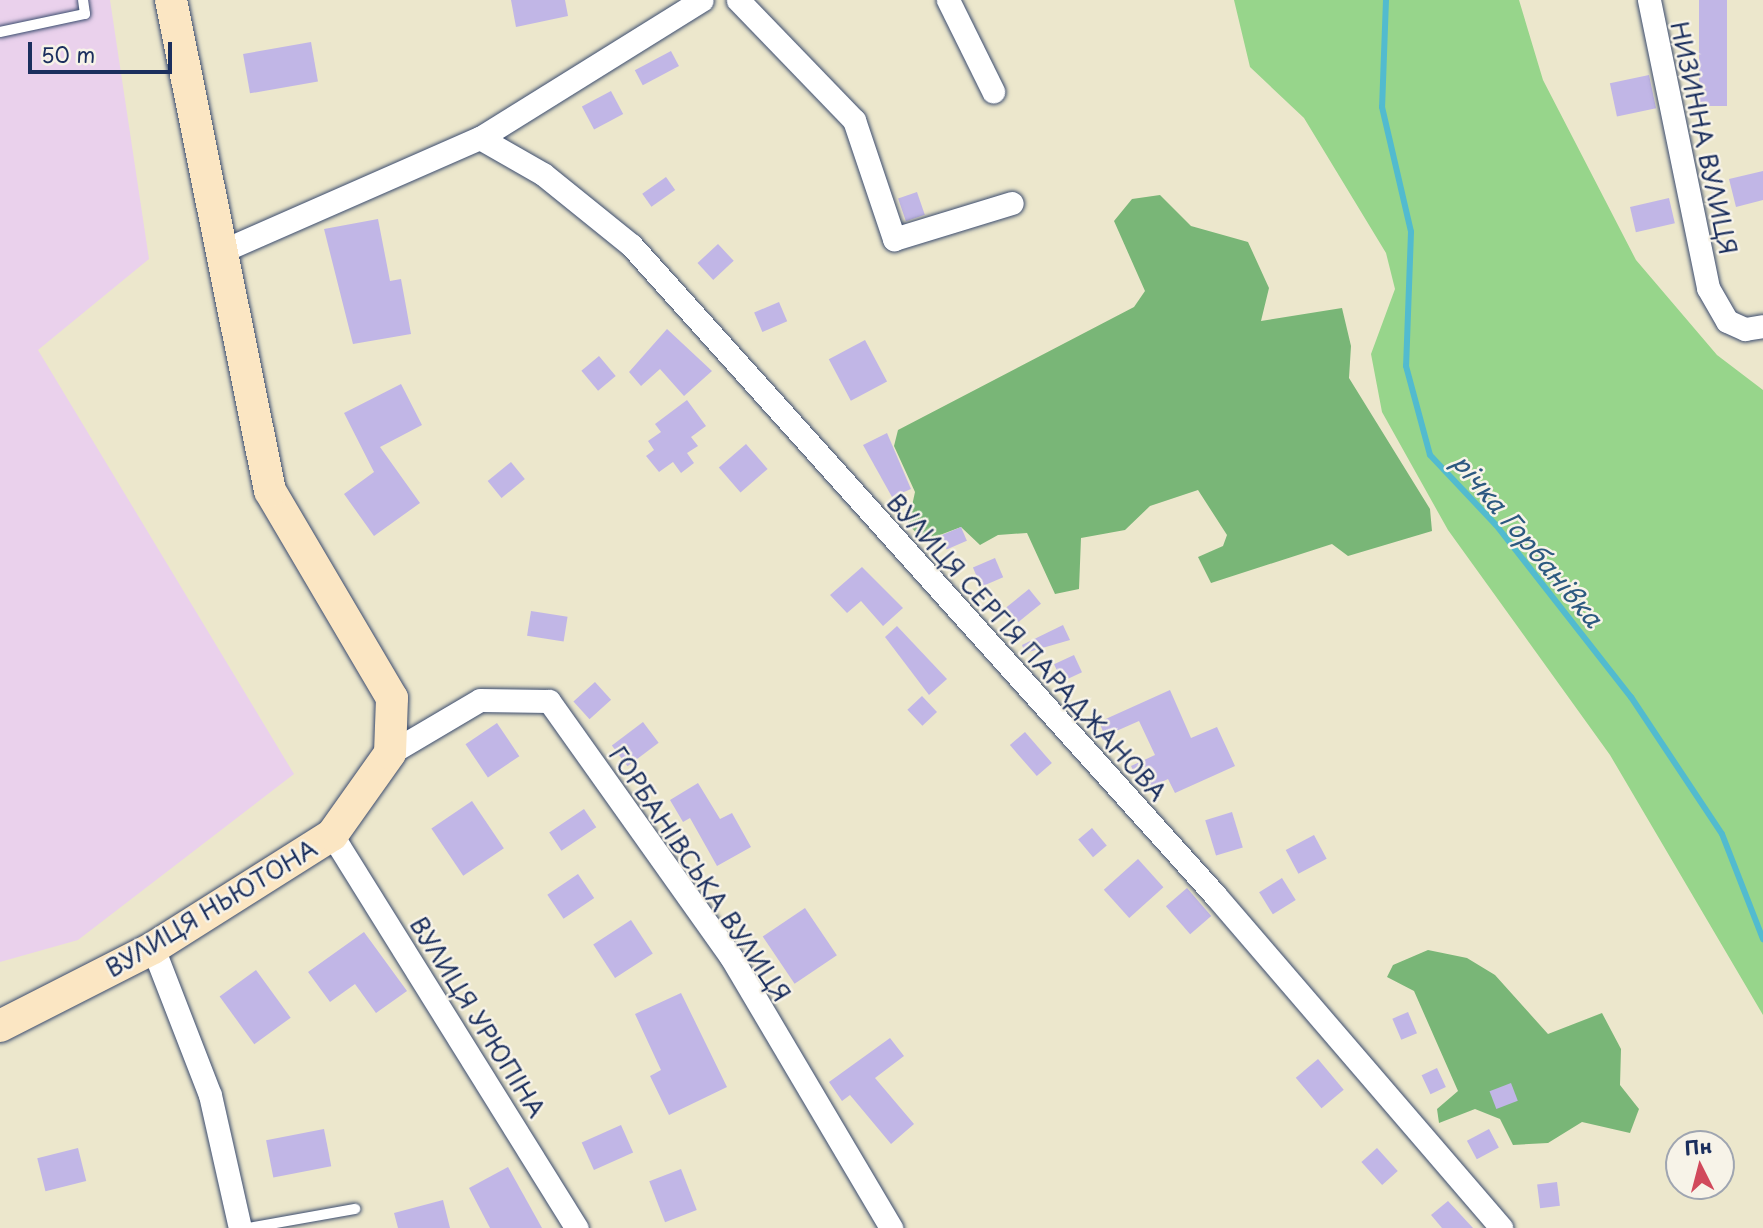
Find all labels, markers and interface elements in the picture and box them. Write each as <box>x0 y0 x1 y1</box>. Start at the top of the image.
street label: НИЗИННА ВУЛИЦЯ <box>1665 18 1743 258</box>
scale bar <box>32 28 175 72</box>
text: 50 m <box>41 38 95 70</box>
water label: річка Горбанівка <box>1446 446 1610 634</box>
street label: ВУЛИЦЯ СЕРГІЯ ПАРАДЖАНОВА <box>880 486 1174 808</box>
street label: ГОРБАНІВСЬКА ВУЛИЦЯ <box>604 741 796 1007</box>
street label: ВУЛИЦЯ НЬЮТОНА <box>99 833 323 983</box>
street label: ВУЛИЦЯ УРЮПІНА <box>404 911 552 1123</box>
north arrow <box>1665 1130 1735 1200</box>
text: Пн <box>1683 1131 1713 1161</box>

